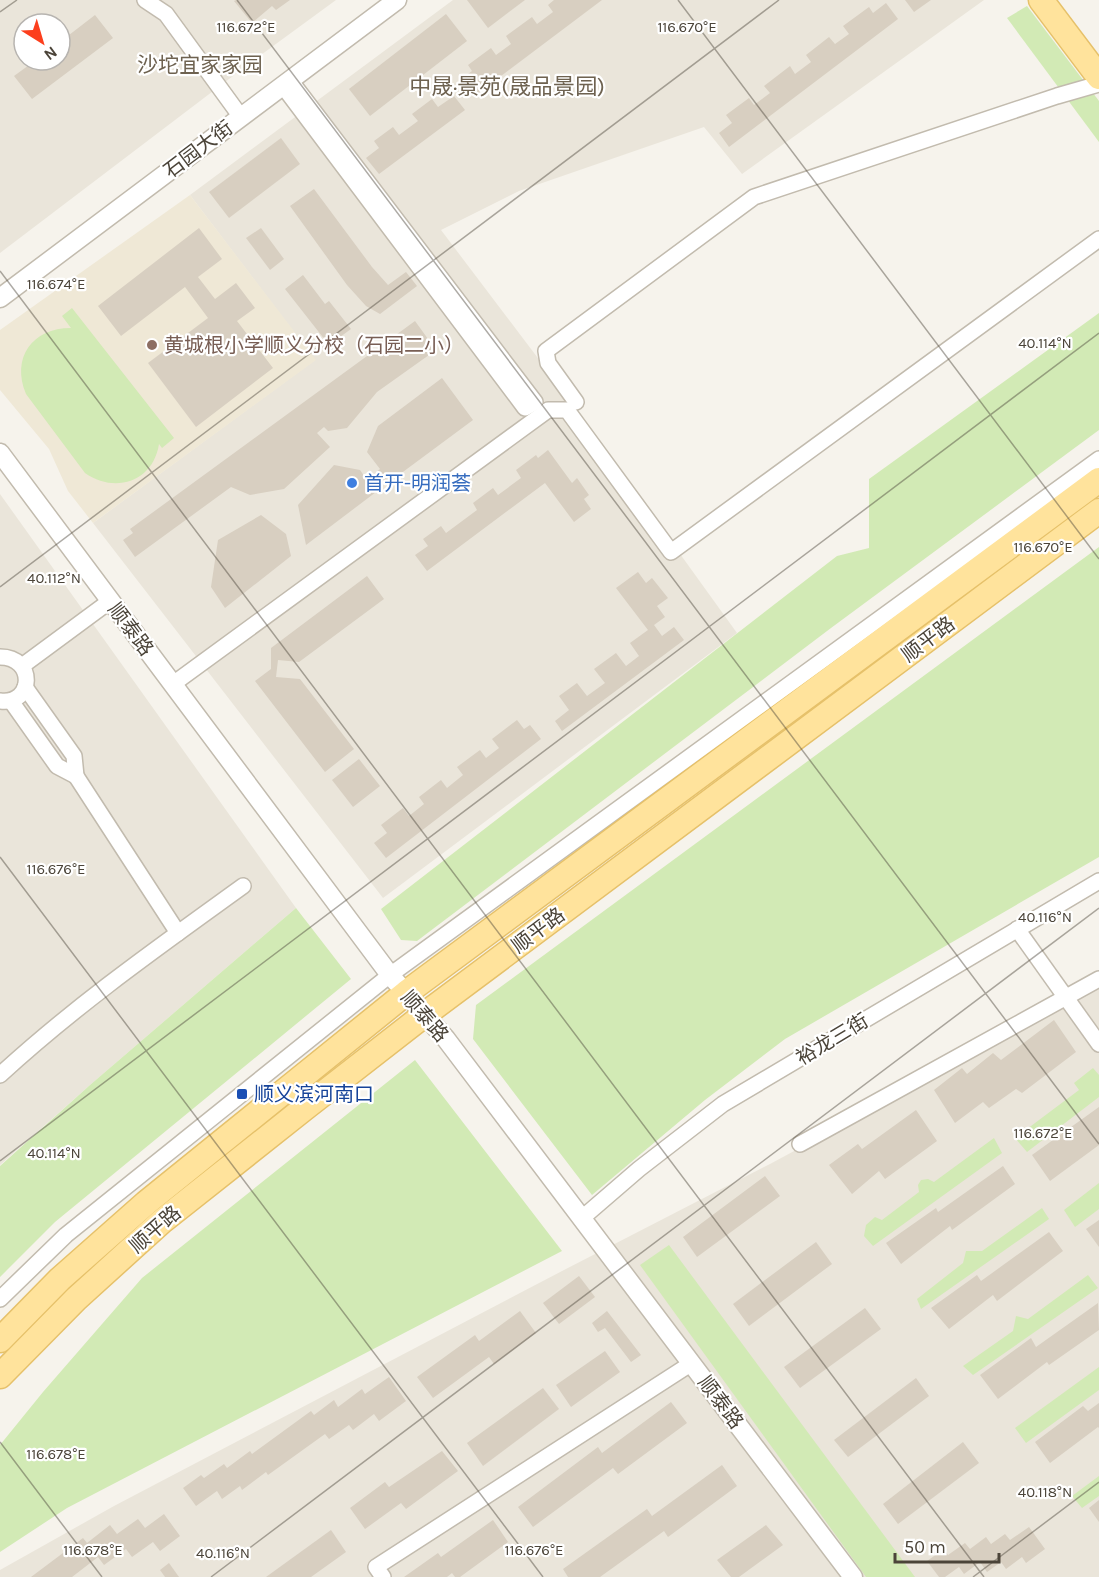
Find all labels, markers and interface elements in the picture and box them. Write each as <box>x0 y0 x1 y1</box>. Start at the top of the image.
north arrow <box>12 12 72 72</box>
text: 116.672°E <box>216 18 276 36</box>
text: 116.670°E <box>657 18 717 36</box>
text: N <box>40 43 61 65</box>
district label: 沙坨宜家家园 <box>137 53 263 77</box>
district label: 中晟·景苑(晟品景园) <box>409 74 605 100</box>
street label: 石园大街 <box>159 116 237 183</box>
text: 116.674°E <box>27 275 85 293</box>
place label: 黄城根小学顺义分校（石园二小） <box>164 334 464 357</box>
text: 40.114°N <box>1018 334 1072 352</box>
marker: 黄城根小学顺义分校（石园二小） <box>145 338 159 352</box>
place label: 首开-明润荟 <box>364 472 471 495</box>
marker: 首开-明润荟 <box>345 476 359 490</box>
text: 116.670°E <box>1013 538 1073 556</box>
text: 40.112°N <box>27 569 81 587</box>
street label: 顺泰路 <box>103 598 158 660</box>
street label: 顺平路 <box>897 612 959 667</box>
text: 116.676°E <box>27 860 85 878</box>
street label: 顺平路 <box>507 903 569 958</box>
text: 40.116°N <box>1018 908 1072 926</box>
street label: 顺泰路 <box>396 986 453 1047</box>
street label: 裕龙三街 <box>792 1009 872 1070</box>
place label: 顺义滨河南口 <box>254 1083 374 1106</box>
marker: 顺义滨河南口 <box>235 1087 249 1101</box>
text: 116.672°E <box>1013 1124 1073 1142</box>
text: 40.114°N <box>27 1144 81 1162</box>
street label: 顺平路 <box>125 1201 186 1258</box>
street label: 顺泰路 <box>693 1371 748 1433</box>
text: 116.678°E <box>26 1445 86 1463</box>
text: 40.118°N <box>1018 1483 1072 1501</box>
scale bar <box>895 1526 998 1564</box>
text: 50 m <box>904 1536 946 1558</box>
text: 116.678°E <box>63 1541 123 1559</box>
text: 116.676°E <box>505 1541 563 1559</box>
text: 40.116°N <box>196 1544 250 1562</box>

